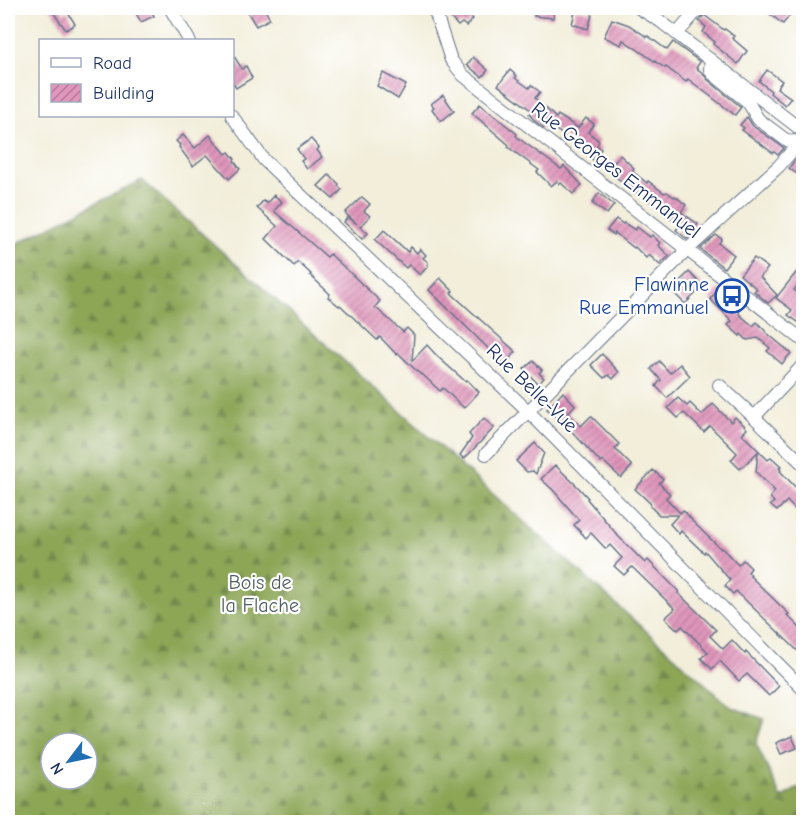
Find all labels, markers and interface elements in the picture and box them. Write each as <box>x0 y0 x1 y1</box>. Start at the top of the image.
legend <box>39 39 234 117</box>
text: Road <box>93 53 132 74</box>
text: Building <box>93 83 155 104</box>
street label: Rue Georges Emmanuel <box>527 97 705 243</box>
place label: Flawinne Rue Emmanuel <box>579 273 709 319</box>
bus stop icon: Flawinne Rue Emmanuel <box>714 278 750 314</box>
street label: Rue Belle-Vue <box>482 339 582 437</box>
park label: Bois de la Flache <box>221 571 299 617</box>
north arrow <box>39 731 99 791</box>
text: N <box>47 759 68 778</box>

